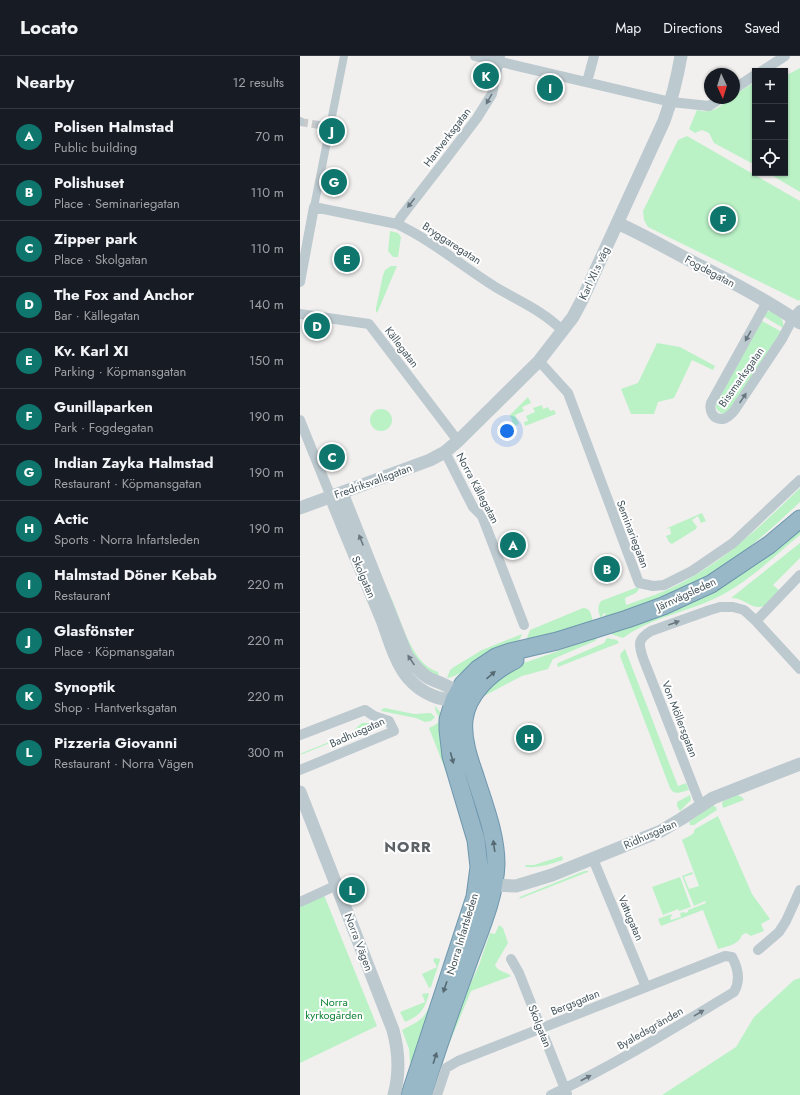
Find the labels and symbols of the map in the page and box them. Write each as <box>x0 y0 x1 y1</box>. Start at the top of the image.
pin: K <box>473 61 499 91</box>
north arrow <box>704 68 740 104</box>
pin: I <box>537 73 563 103</box>
one-way arrow <box>485 93 492 105</box>
street label: Hantverksgatan <box>419 104 475 170</box>
pin: J <box>319 116 345 146</box>
pin: G <box>321 167 347 197</box>
one-way arrow <box>407 198 416 209</box>
pin: F <box>710 204 736 234</box>
street label: Bryggaregatan <box>419 218 485 268</box>
pin: E <box>334 244 360 274</box>
street label: Karl XI:s väg <box>575 244 613 302</box>
street label: Fogdegatan <box>682 251 738 291</box>
pin: D <box>304 311 330 341</box>
street label: Källegatan <box>381 323 423 371</box>
one-way arrow <box>744 330 751 342</box>
street label: Bissmarksgatan <box>714 344 768 410</box>
one-way arrow <box>739 393 747 403</box>
your location <box>497 421 517 441</box>
pin: C <box>319 442 345 472</box>
street label: Norra Källegatan <box>453 450 503 526</box>
street label: Fredriksvallsgatan <box>332 460 414 502</box>
street label: Seminariegatan <box>613 498 653 570</box>
pin: A <box>500 530 526 560</box>
one-way arrow <box>357 533 363 545</box>
street label: Skolgatan <box>348 553 380 601</box>
pin: B <box>594 554 620 584</box>
street label: Järnvägsleden <box>652 573 719 616</box>
one-way arrow <box>668 620 680 626</box>
one-way arrow <box>407 654 414 665</box>
one-way arrow <box>486 670 497 679</box>
street label: Von Möllersgatan <box>658 679 702 759</box>
street label: Badhusgatan <box>327 713 387 751</box>
pin: H <box>516 723 542 753</box>
one-way arrow <box>449 753 455 765</box>
street label: Ridhusgatan <box>621 815 679 853</box>
district label: NORR <box>384 836 432 858</box>
one-way arrow <box>491 840 497 852</box>
pin: L <box>339 875 365 905</box>
street label: Norra Infartsleden <box>442 891 482 977</box>
street label: Vattugatan <box>614 893 648 943</box>
street label: Norra Vägen <box>341 911 377 973</box>
one-way arrow <box>442 981 448 993</box>
street label: Bergsgatan <box>548 985 602 1019</box>
park label: Norra kyrkogården <box>305 994 363 1023</box>
street label: Skolgatan <box>524 1002 556 1050</box>
street label: Byaledsgränden <box>614 1003 686 1053</box>
one-way arrow <box>693 1010 705 1017</box>
one-way arrow <box>432 1051 438 1063</box>
one-way arrow <box>580 1075 592 1081</box>

